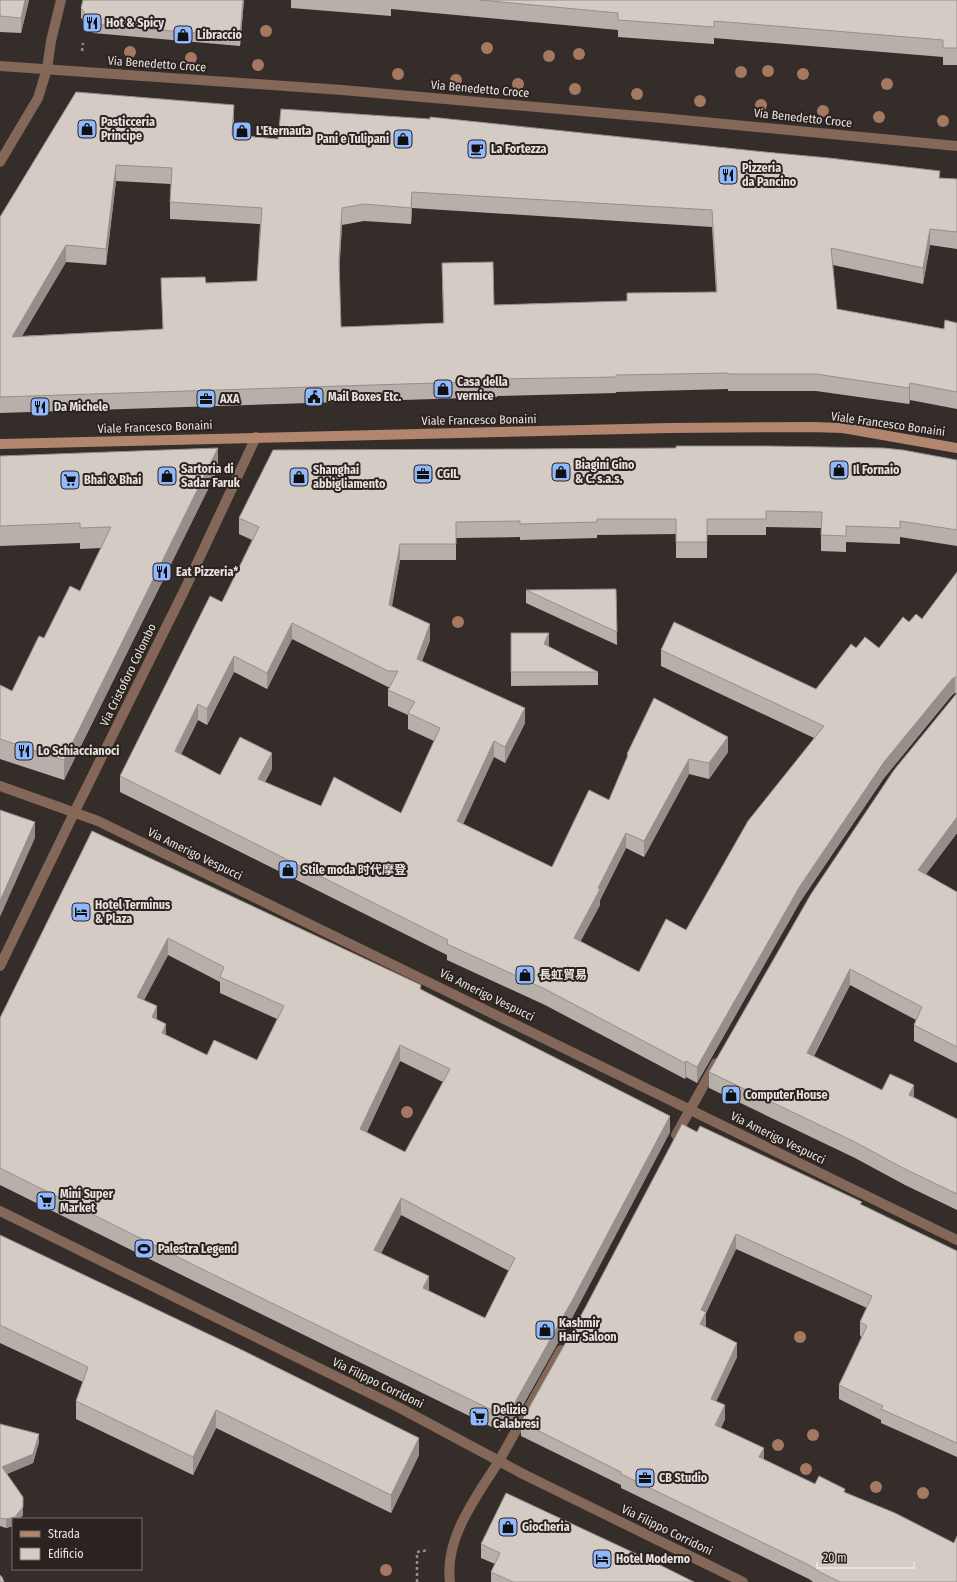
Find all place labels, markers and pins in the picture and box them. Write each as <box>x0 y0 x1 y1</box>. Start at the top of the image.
restaurant icon: Hot & Spicy <box>81 12 103 34</box>
place label: Hot & Spicy <box>106 16 164 30</box>
shop icon: Libraccio <box>172 24 194 46</box>
place label: Libraccio <box>197 28 243 42</box>
place label: Pasticceria Principe <box>101 115 155 143</box>
shop icon: Pasticceria Principe <box>76 118 98 140</box>
shop icon: L'Eternauta <box>231 120 253 142</box>
place label: L'Eternauta <box>256 124 312 138</box>
shop icon: Pani e Tulipani <box>392 128 414 150</box>
place label: Pani e Tulipani <box>317 132 389 146</box>
cafe icon: La Fortezza <box>466 138 488 160</box>
place label: La Fortezza <box>491 142 547 156</box>
place label: Pizzeria da Pancino <box>742 161 797 189</box>
restaurant icon: Pizzeria da Pancino <box>717 164 739 186</box>
place label: Casa della vernice <box>456 375 508 403</box>
shop icon: Casa della vernice <box>432 378 454 400</box>
public building icon: Mail Boxes Etc. <box>303 386 325 408</box>
office icon: AXA <box>195 388 217 410</box>
place label: Mail Boxes Etc. <box>328 390 402 404</box>
place label: AXA <box>219 392 240 406</box>
restaurant icon: Da Michele <box>29 396 51 418</box>
place label: Da Michele <box>54 400 108 414</box>
place label: Biagini Gino & C. s.a.s. <box>575 458 635 486</box>
shop icon: Il Fornaio <box>828 459 850 481</box>
shop icon: Biagini Gino & C. s.a.s. <box>550 461 572 483</box>
place label: Sartoria di Sadar Faruk <box>181 462 241 490</box>
place label: Shanghai abbigliamento <box>313 463 386 491</box>
office icon: CGIL <box>412 463 434 485</box>
place label: Il Fornaio <box>853 463 900 477</box>
shop icon: Sartoria di Sadar Faruk <box>156 465 178 487</box>
shop icon: Shanghai abbigliamento <box>288 466 310 488</box>
place label: CGIL <box>437 467 459 481</box>
supermarket icon: Bhai & Bhai <box>59 469 81 491</box>
place label: Bhai & Bhai <box>84 473 141 487</box>
restaurant icon: Eat Pizzeria* <box>151 561 173 583</box>
place label: Eat Pizzeria* <box>176 565 238 579</box>
restaurant icon: Lo Schiaccianoci <box>13 740 35 762</box>
place label: Lo Schiaccianoci <box>38 744 119 758</box>
shop icon: Stile moda 时代摩登 <box>277 859 299 881</box>
place label: Stile moda 时代摩登 <box>302 863 407 877</box>
place label: Hotel Terminus & Plaza <box>95 898 171 926</box>
hotel icon: Hotel Terminus & Plaza <box>70 901 92 923</box>
shop icon: 長虹貿易 <box>514 964 536 986</box>
place label: 長虹貿易 <box>539 968 587 982</box>
shop icon: Computer House <box>720 1084 742 1106</box>
place label: Computer House <box>745 1088 828 1102</box>
place label: Mini Super Market <box>60 1187 114 1215</box>
supermarket icon: Mini Super Market <box>35 1190 57 1212</box>
sports icon: Palestra Legend <box>133 1238 155 1260</box>
place label: Palestra Legend <box>158 1242 237 1256</box>
place label: Kashmir Hair Saloon <box>559 1316 617 1344</box>
shop icon: Kashmir Hair Saloon <box>534 1319 556 1341</box>
place label: Delizie Calabresi <box>493 1403 539 1431</box>
supermarket icon: Delizie Calabresi <box>468 1406 490 1428</box>
office icon: CB Studio <box>634 1467 656 1489</box>
place label: CB Studio <box>659 1471 708 1485</box>
shop icon: Giocheria <box>497 1516 519 1538</box>
place label: Giocheria <box>522 1520 570 1534</box>
hotel icon: Hotel Moderno <box>591 1548 613 1570</box>
place label: Hotel Moderno <box>616 1552 691 1566</box>

